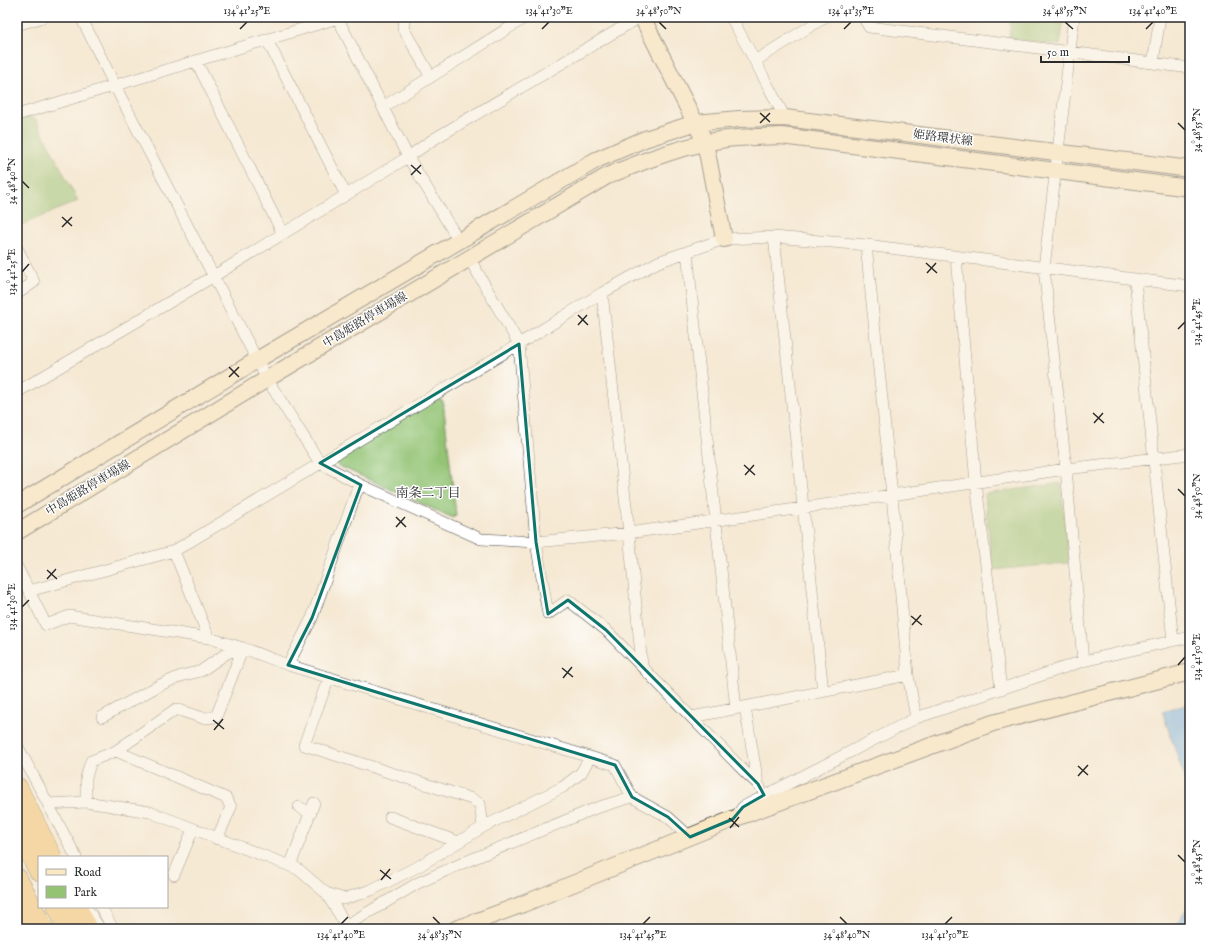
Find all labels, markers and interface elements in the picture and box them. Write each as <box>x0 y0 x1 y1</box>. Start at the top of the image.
text: 134°41'25"E <box>223 5 271 18</box>
text: 134°41'30"E <box>525 5 573 18</box>
text: 34°48'50"N <box>636 5 682 18</box>
text: 134°41'35"E <box>828 5 874 18</box>
text: 34°48'55"N <box>1043 5 1087 18</box>
text: 134°41'40"E <box>1129 5 1177 18</box>
scale bar <box>1041 38 1129 64</box>
text: 50 m <box>1047 45 1069 60</box>
text: 34°48'55"N <box>1191 108 1204 152</box>
street label: 姫路環状線 <box>912 127 974 149</box>
text: 34°48'40"N <box>6 157 19 204</box>
text: 134°41'25"E <box>6 248 19 296</box>
street label: 中島姫路停車場線 <box>320 289 410 351</box>
text: 134°41'45"E <box>1191 298 1204 346</box>
street label: 中島姫路停車場線 <box>43 457 133 519</box>
text: 34°48'50"N <box>1191 473 1204 519</box>
district label: 南条二丁目 <box>395 485 461 502</box>
text: 134°41'30"E <box>6 583 19 631</box>
text: 134°41'50"E <box>1191 633 1204 681</box>
text: 34°48'45"N <box>1191 839 1204 885</box>
legend <box>38 856 168 908</box>
text: Road <box>74 865 102 880</box>
text: Park <box>74 885 97 900</box>
text: 134°41'40"E <box>317 929 365 942</box>
text: 34°48'35"N <box>418 929 463 942</box>
text: 134°41'45"E <box>619 929 667 942</box>
text: 34°48'40"N <box>824 929 871 942</box>
text: 134°41'50"E <box>921 929 969 942</box>

